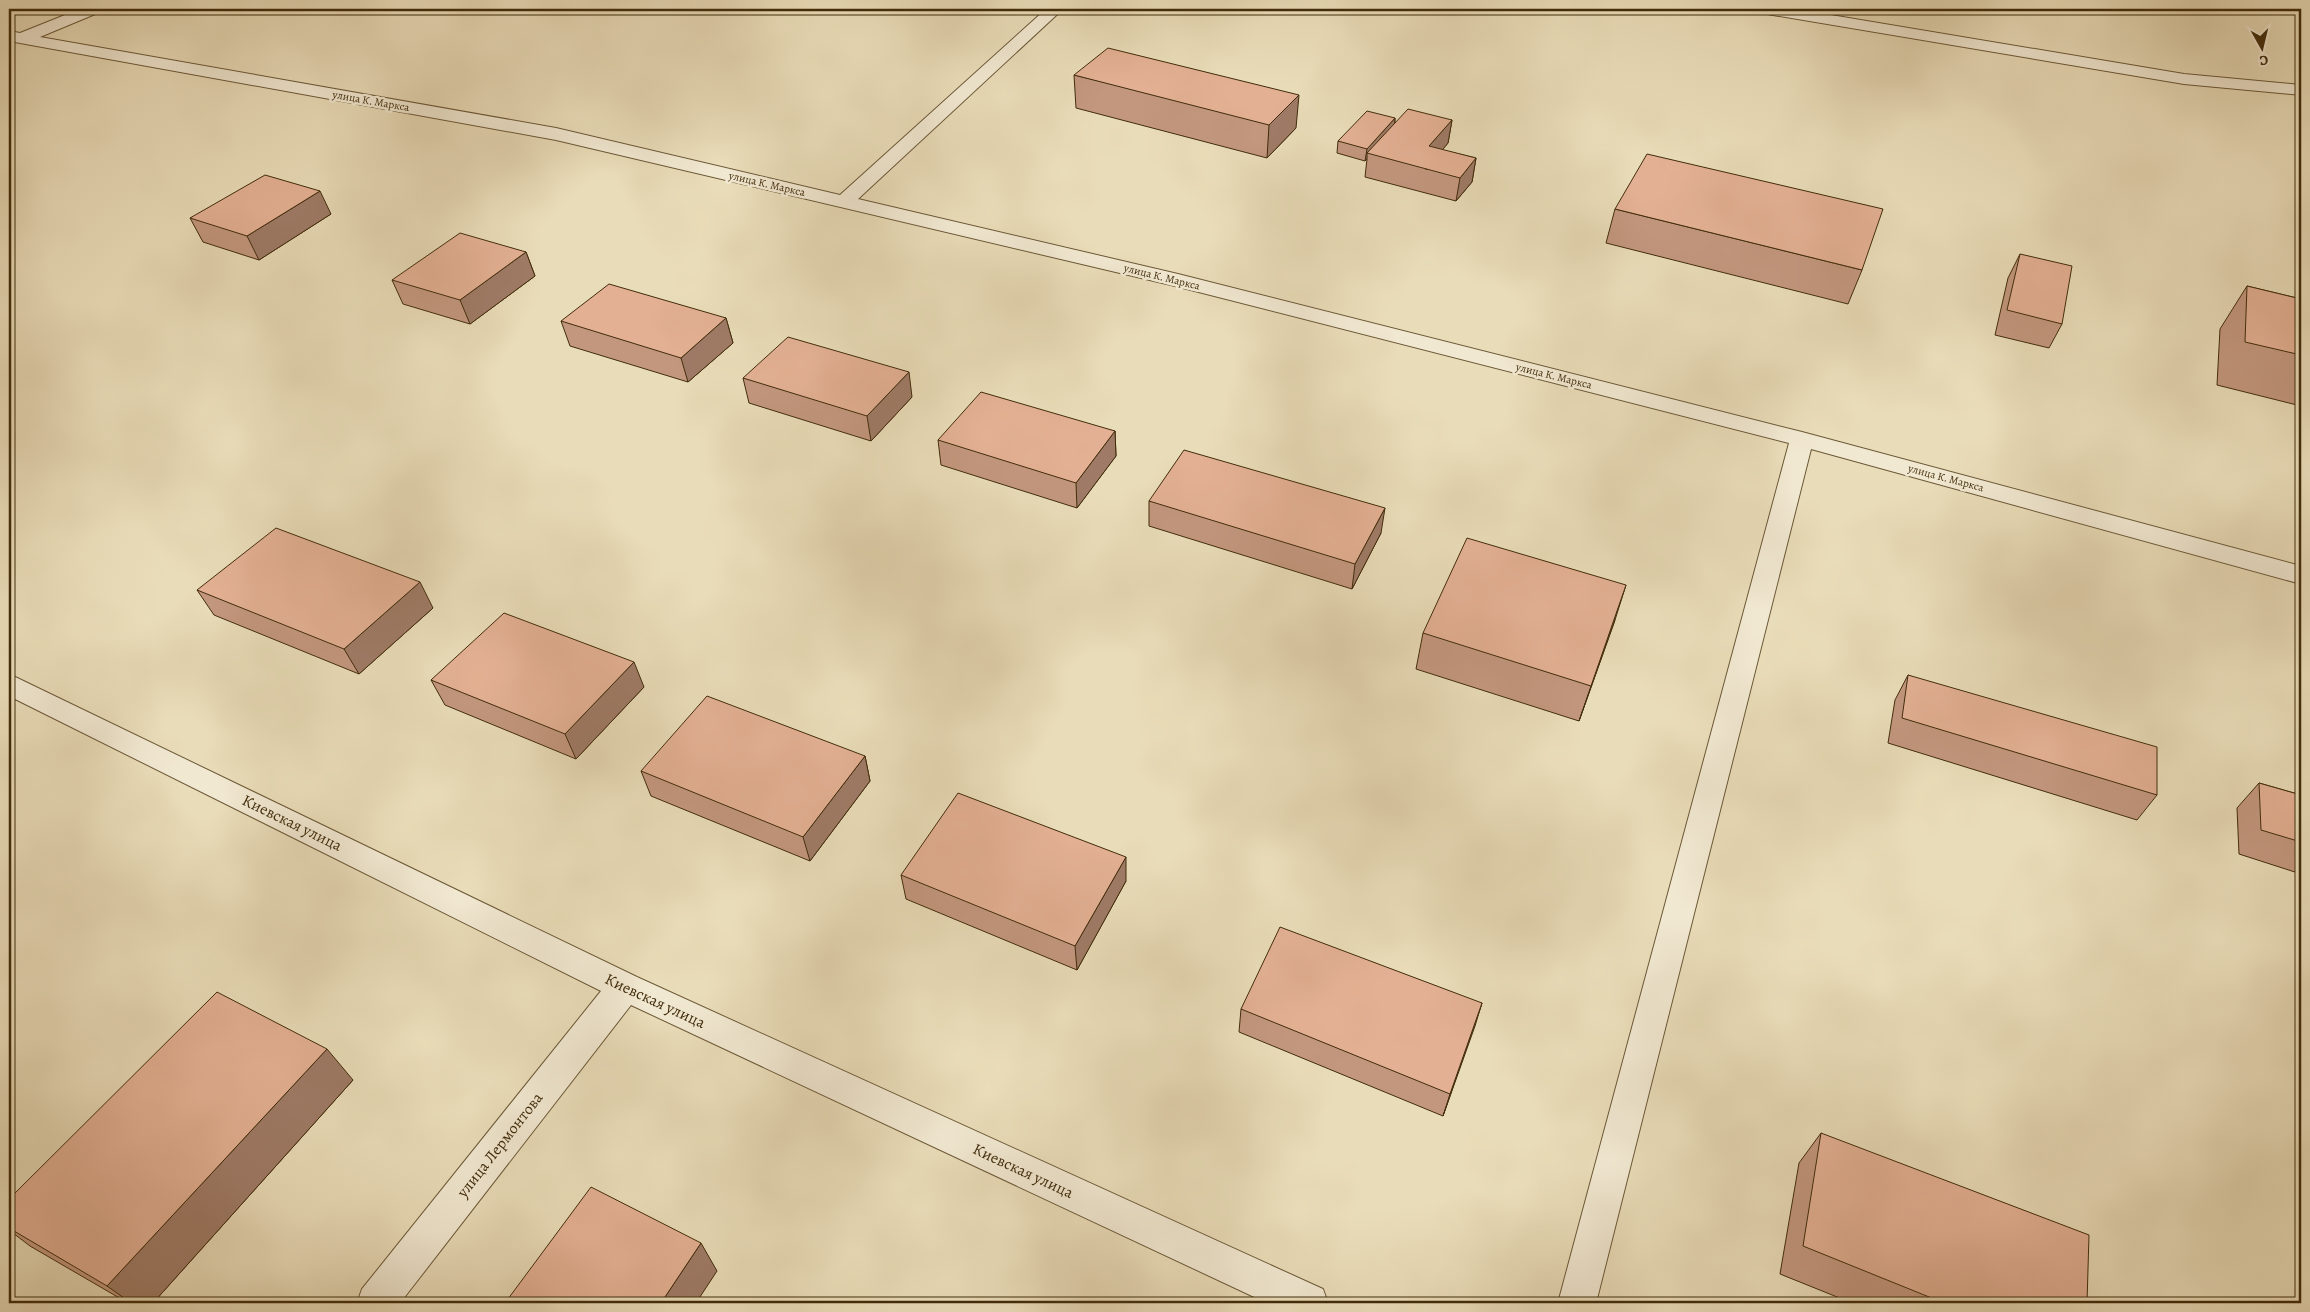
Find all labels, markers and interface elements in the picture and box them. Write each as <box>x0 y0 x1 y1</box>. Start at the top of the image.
north arrow <box>2238 22 2288 72</box>
text: С <box>2258 50 2269 70</box>
street label: улица К. Маркса <box>330 87 412 115</box>
street label: улица К. Маркса <box>726 168 808 200</box>
street label: улица К. Маркса <box>1121 260 1202 294</box>
street label: улица К. Маркса <box>1513 359 1594 393</box>
street label: улица К. Маркса <box>1905 460 1986 496</box>
street label: Киевская улица <box>238 789 346 857</box>
street label: Киевская улица <box>601 968 709 1034</box>
street label: улица Лермонтова <box>451 1087 548 1203</box>
street label: Киевская улица <box>969 1138 1077 1204</box>

